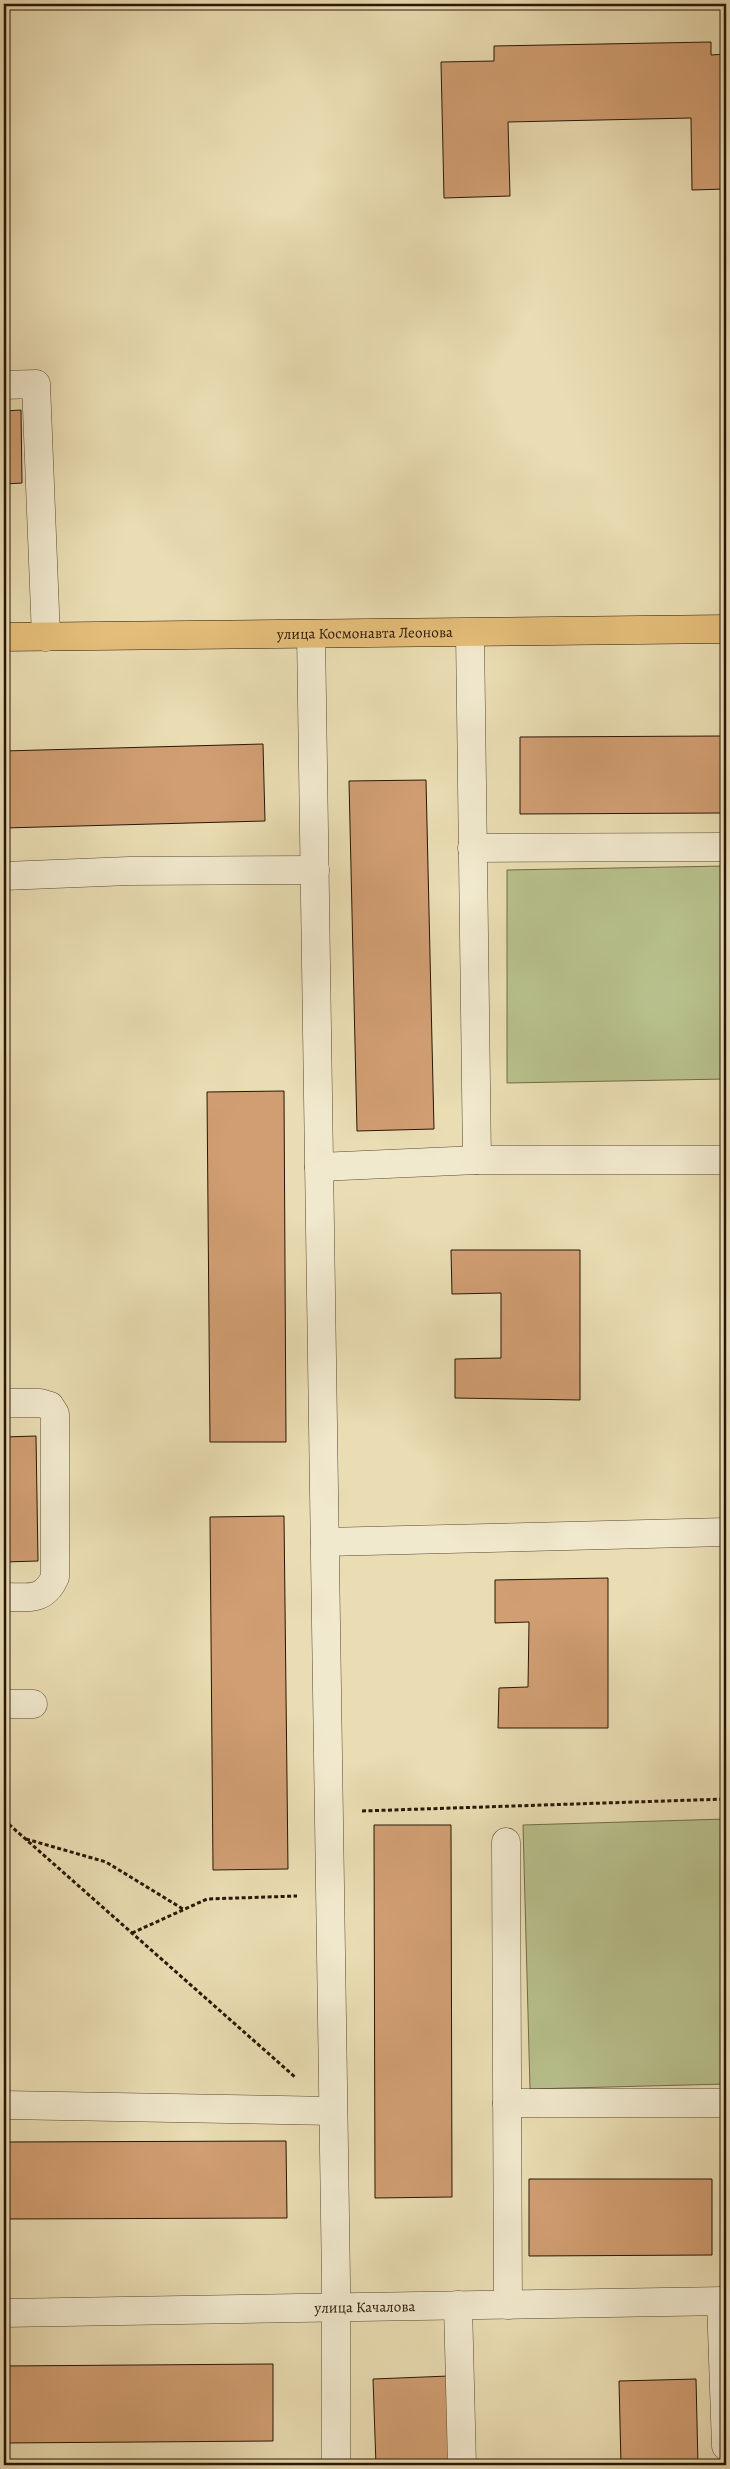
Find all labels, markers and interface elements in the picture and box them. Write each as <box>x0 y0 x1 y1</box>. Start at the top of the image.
street label: улица Космонавта Леонова <box>276 622 453 644</box>
street label: улица Качалова <box>313 2296 416 2318</box>

